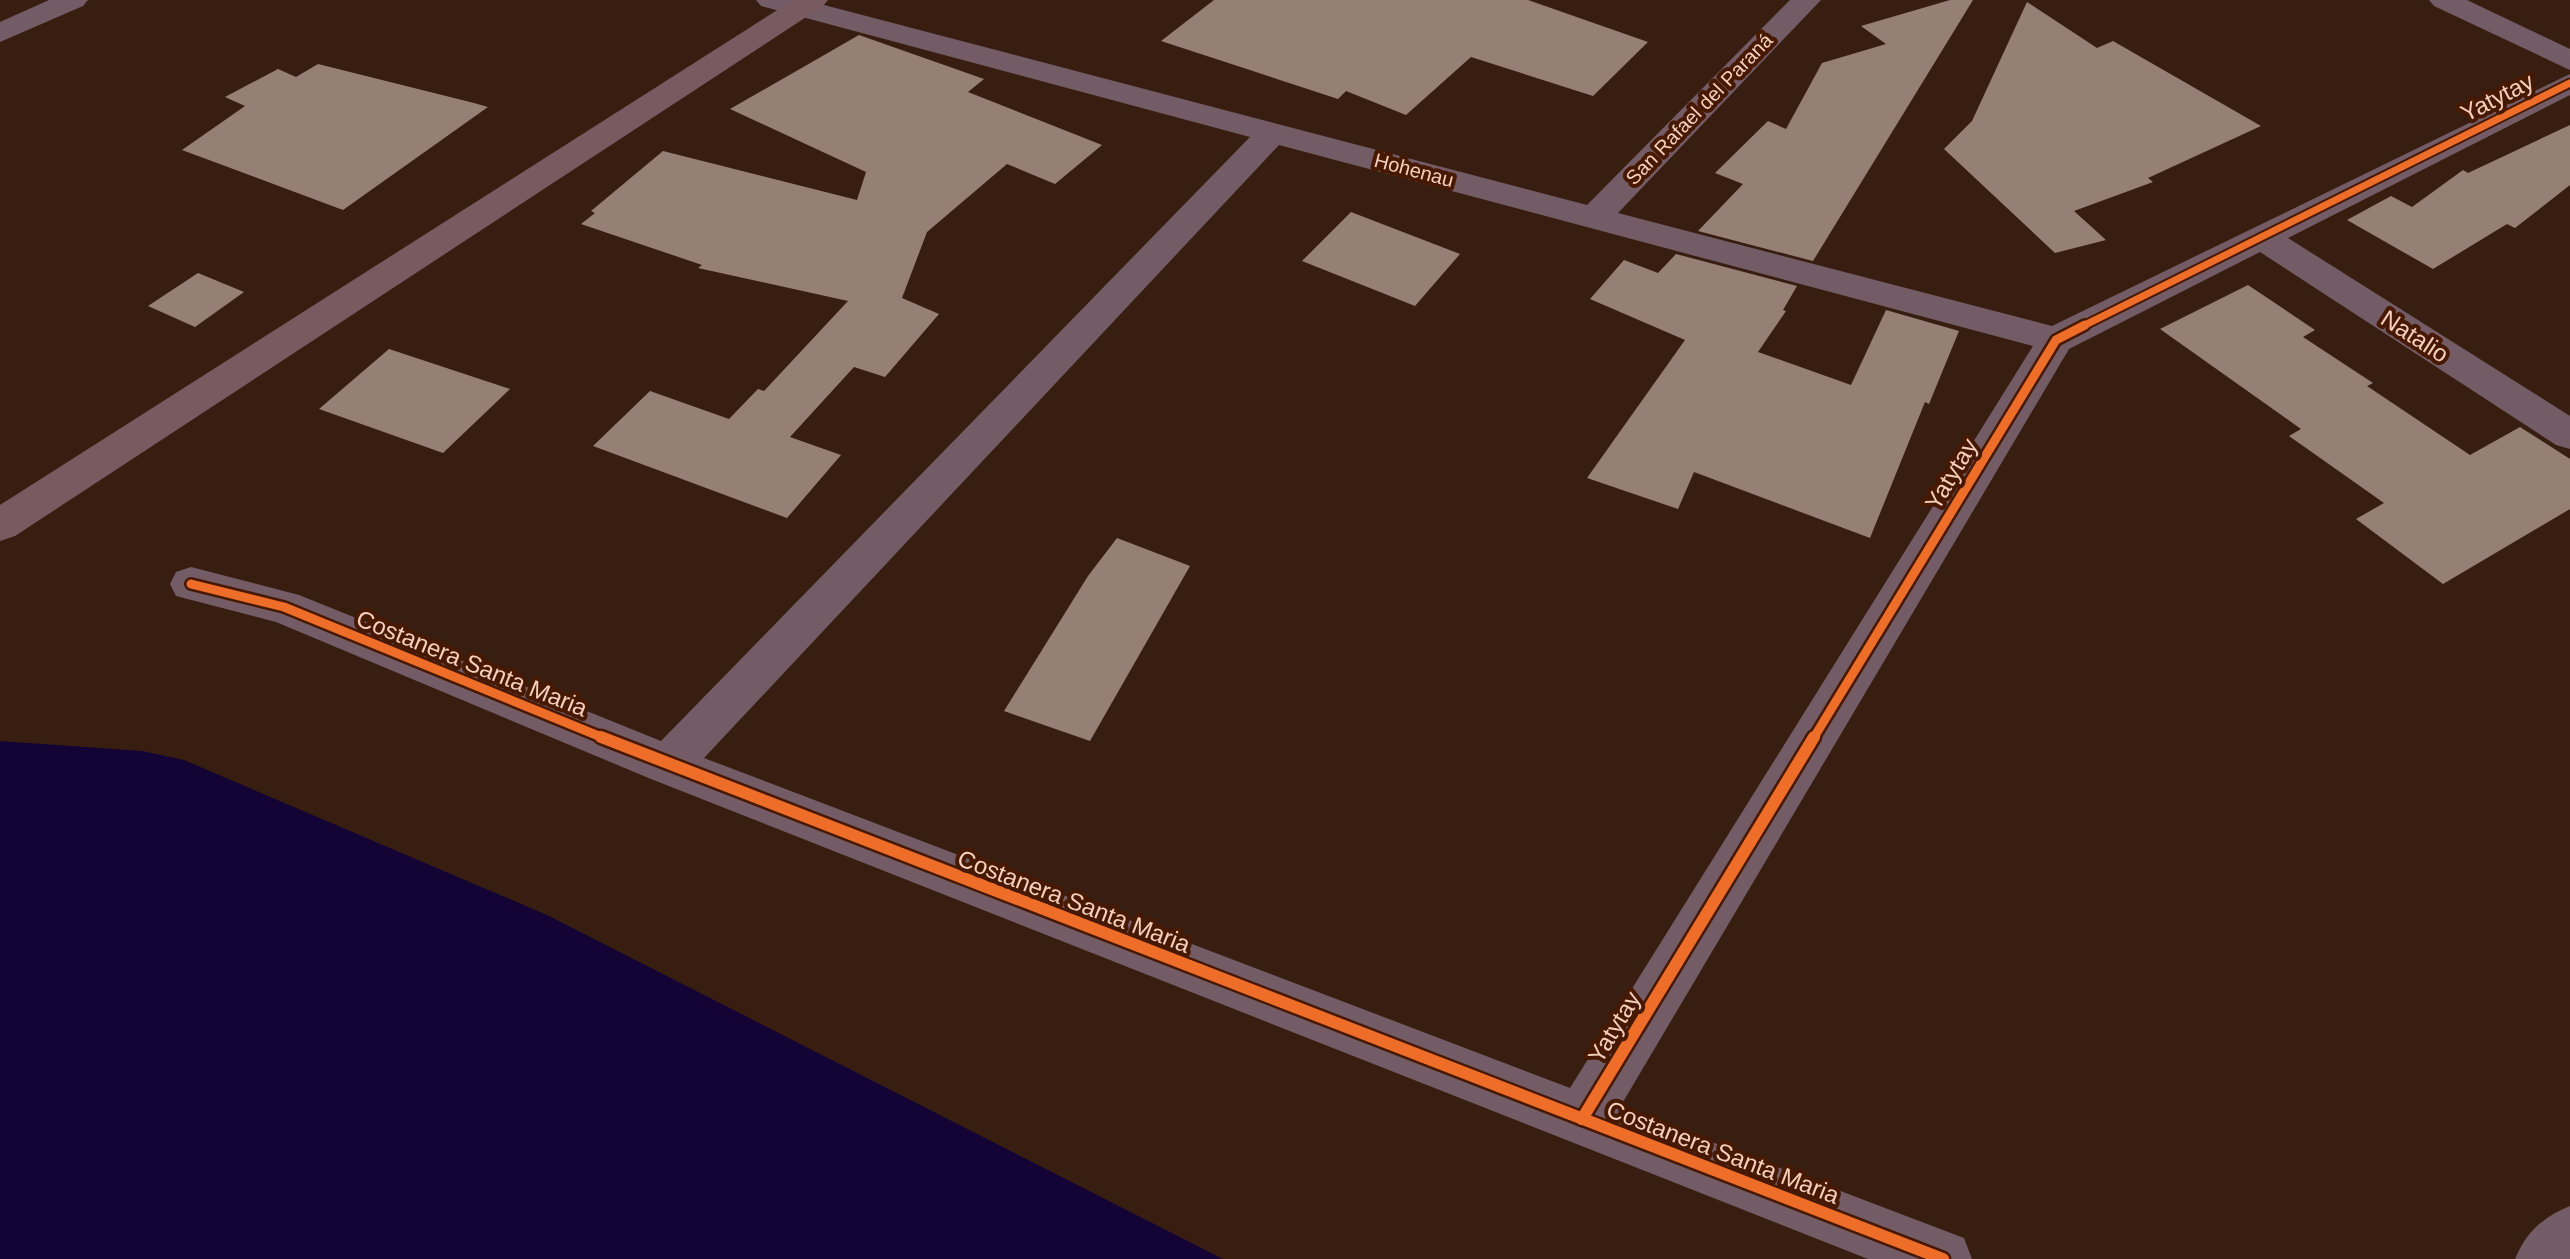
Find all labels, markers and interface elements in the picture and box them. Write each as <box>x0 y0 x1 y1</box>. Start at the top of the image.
street label: San Rafael del Paraná <box>1621 28 1777 189</box>
street label: Yatytay <box>2456 67 2538 127</box>
street label: Hohenau <box>1372 149 1456 191</box>
street label: Natalio <box>2376 304 2454 368</box>
street label: Yatytay <box>1919 434 1983 514</box>
street label: Costanera Santa Maria <box>353 604 592 722</box>
street label: Costanera Santa Maria <box>954 844 1195 958</box>
street label: Yatytay <box>1582 987 1646 1067</box>
street label: Costanera Santa Maria <box>1603 1095 1844 1209</box>

